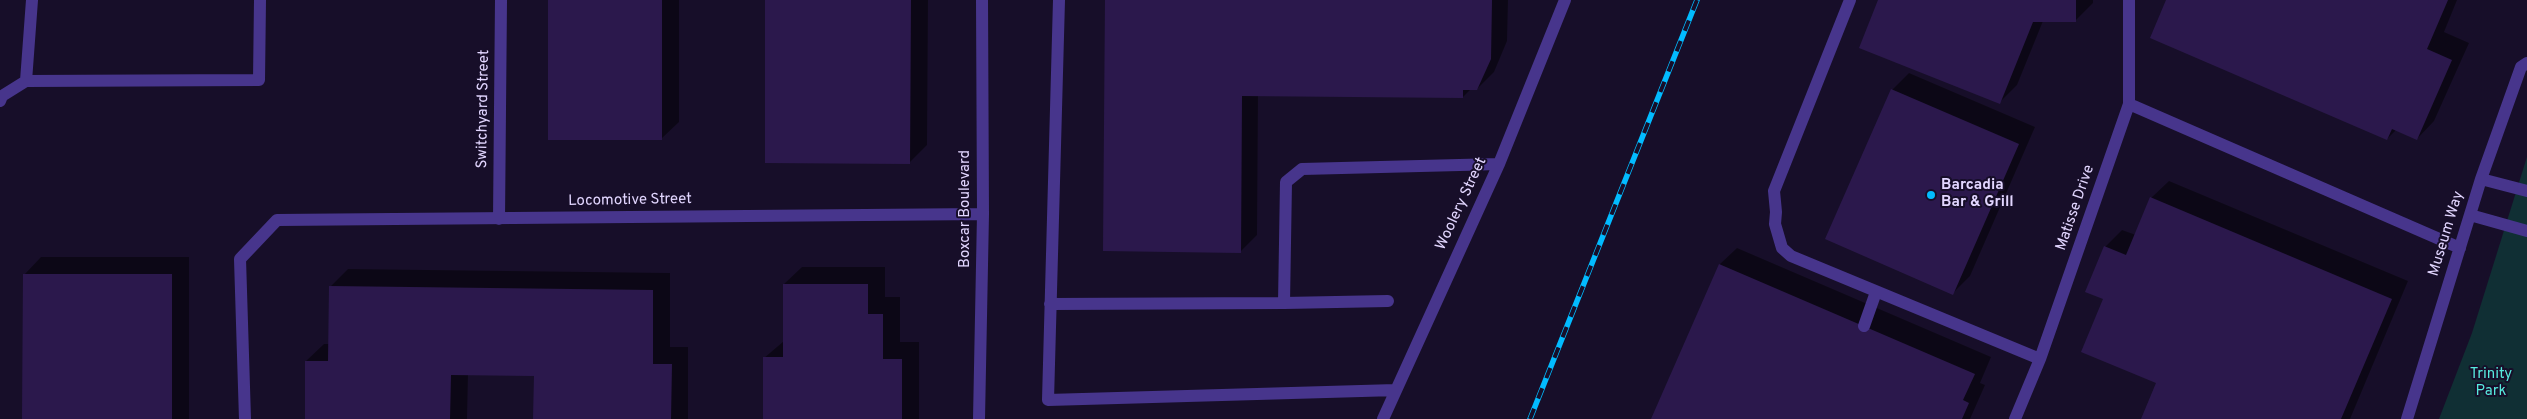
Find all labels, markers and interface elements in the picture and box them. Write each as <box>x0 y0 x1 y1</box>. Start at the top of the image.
street label: Switchyard Street <box>474 49 494 169</box>
street label: Boxcar Boulevard <box>957 150 975 268</box>
street label: Woolery Street <box>1433 155 1491 253</box>
street label: Matisse Drive <box>2053 163 2099 253</box>
place label: Barcadia Bar & Grill <box>1941 177 2014 212</box>
marker: Barcadia Bar & Grill <box>1925 189 1937 201</box>
street label: Museum Way <box>2425 189 2469 279</box>
street label: Locomotive Street <box>568 191 692 211</box>
park label: Trinity Park <box>2470 366 2512 401</box>

